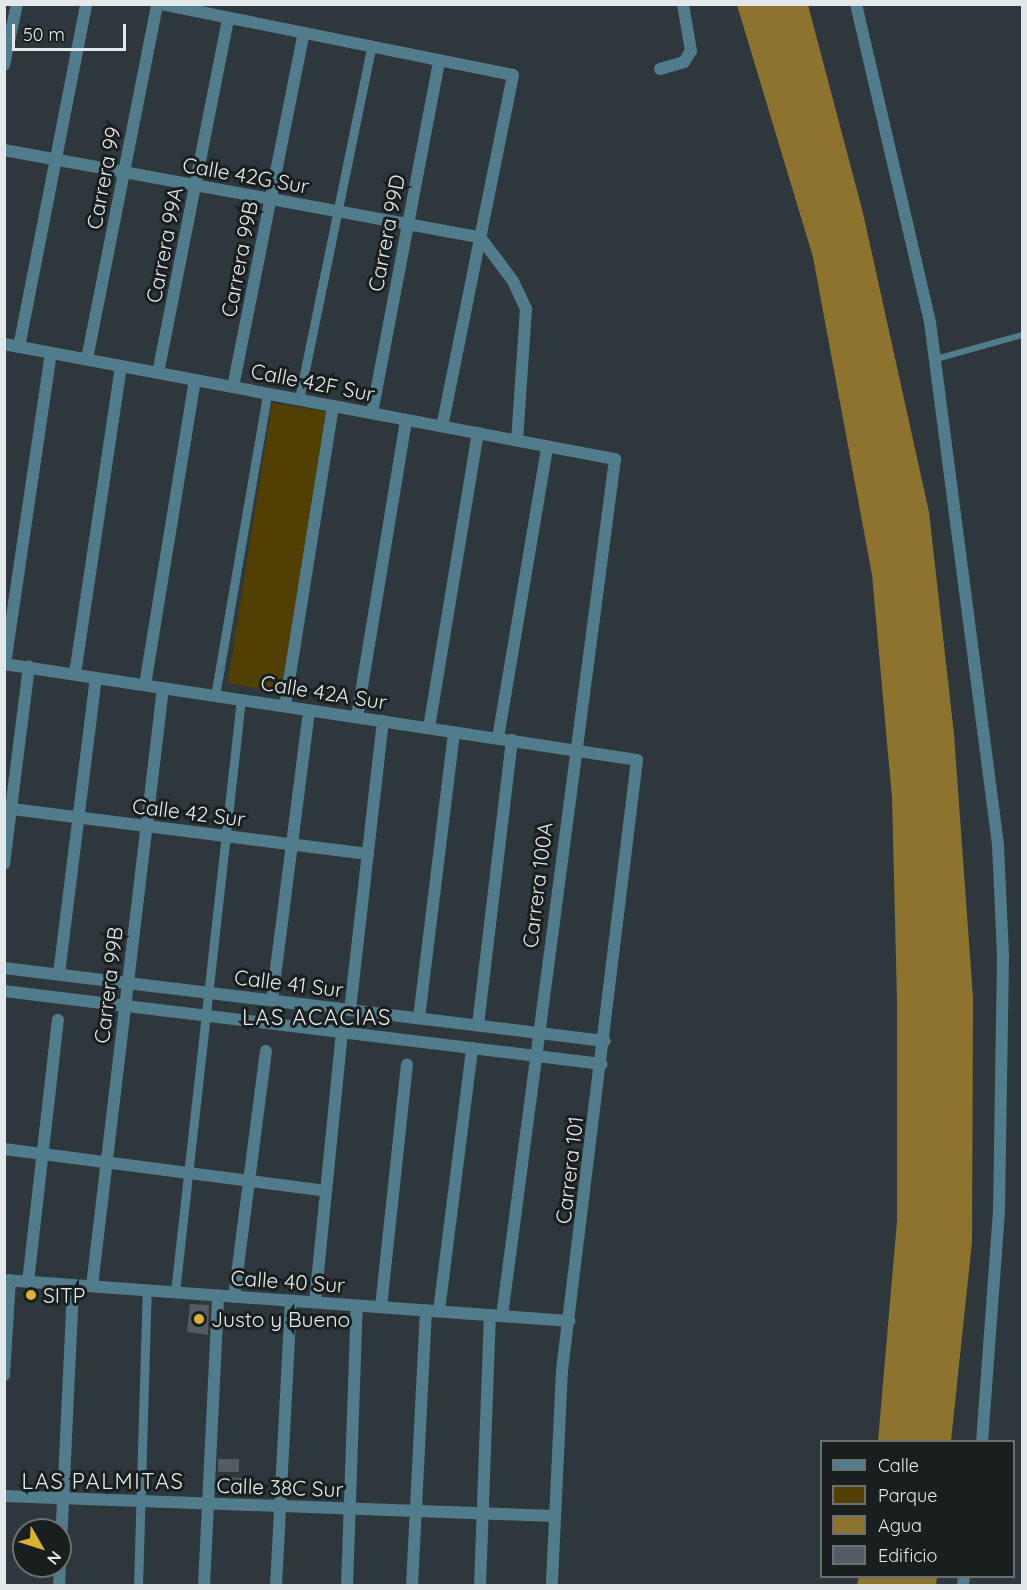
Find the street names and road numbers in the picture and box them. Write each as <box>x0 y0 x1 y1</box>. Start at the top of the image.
street label: Carrera 99 <box>81 125 125 231</box>
street label: Calle 42G Sur <box>181 151 311 199</box>
street label: Carrera 99D <box>362 172 410 294</box>
street label: Carrera 99A <box>140 185 188 305</box>
street label: Carrera 99B <box>215 199 263 319</box>
street label: Calle 42F Sur <box>249 358 377 406</box>
street label: Calle 42A Sur <box>259 670 389 714</box>
street label: Calle 42 Sur <box>131 793 247 831</box>
street label: Carrera 100A <box>517 821 557 949</box>
street label: Carrera 99B <box>88 925 128 1045</box>
street label: Calle 41 Sur <box>233 964 345 1002</box>
street label: Carrera 101 <box>550 1115 588 1225</box>
street label: Calle 40 Sur <box>230 1264 346 1298</box>
street label: Calle 38C Sur <box>216 1472 344 1502</box>

